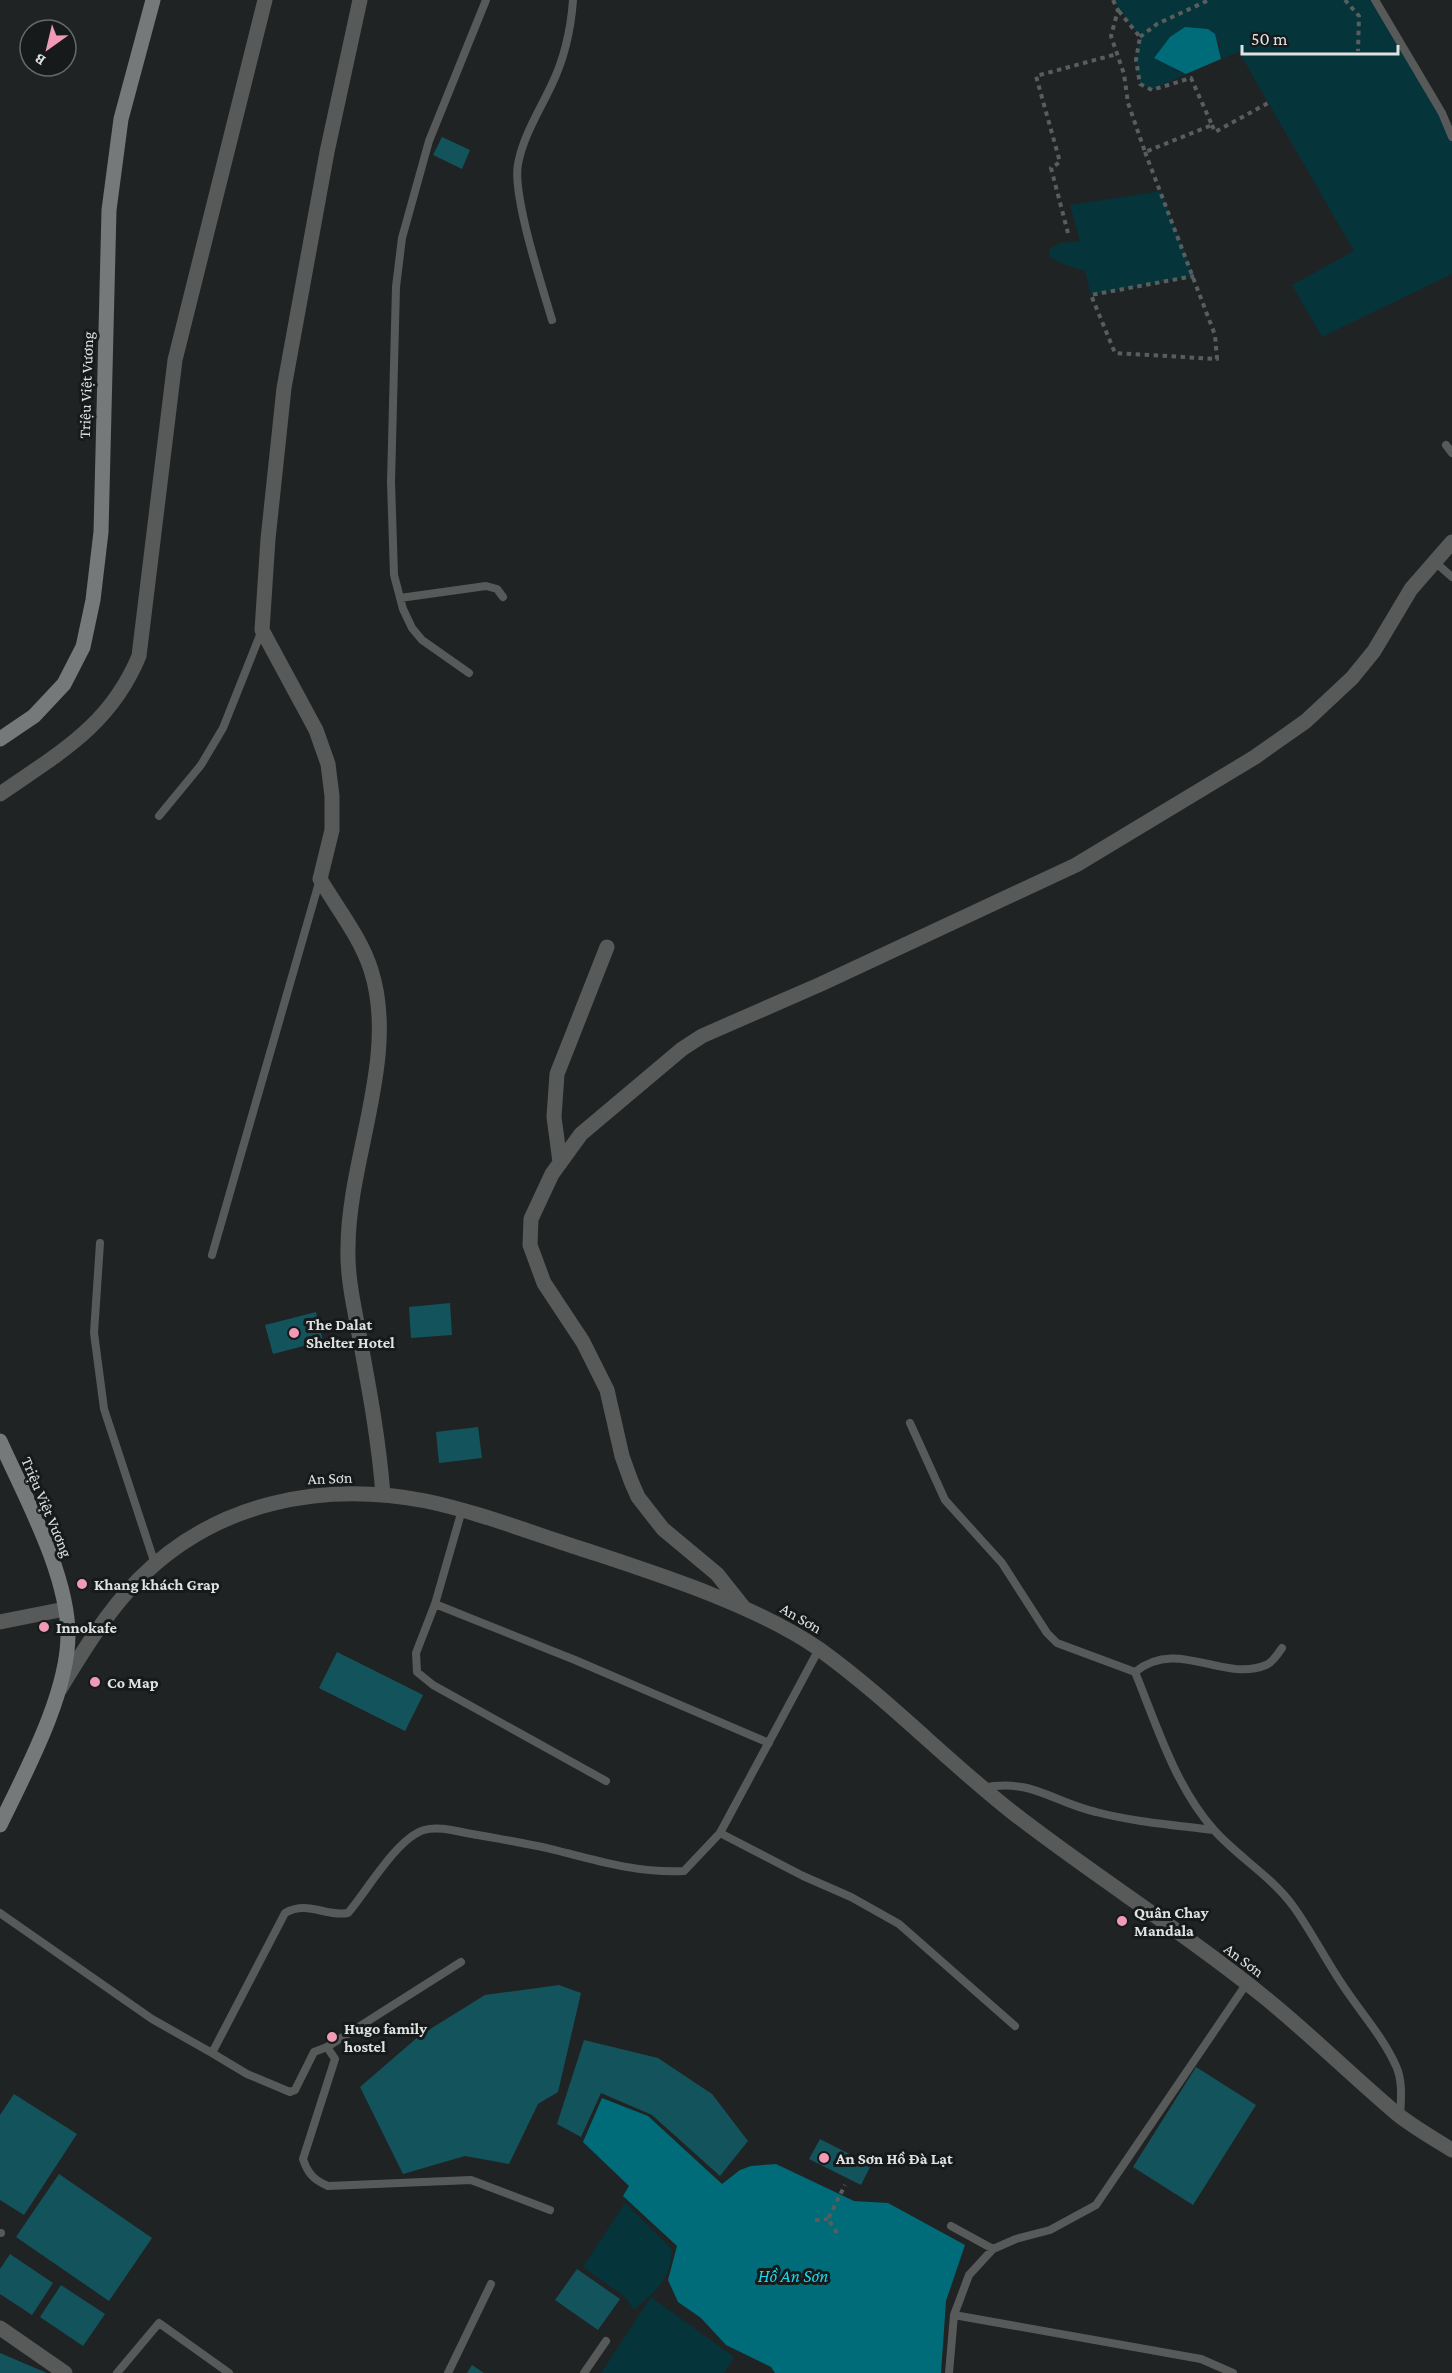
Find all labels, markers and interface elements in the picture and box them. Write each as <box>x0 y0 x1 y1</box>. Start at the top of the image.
north arrow <box>18 18 78 78</box>
scale bar <box>1242 18 1398 56</box>
text: 50 m <box>1251 29 1288 49</box>
text: B <box>31 50 49 70</box>
street label: Triệu Việt Vương <box>76 331 97 439</box>
place label: The Dalat Shelter Hotel <box>306 1316 395 1351</box>
marker: The Dalat Shelter Hotel <box>287 1326 301 1340</box>
street label: Triệu Việt Vương <box>17 1454 76 1560</box>
street label: An Sơn <box>307 1469 353 1487</box>
place label: Khang khách Grap <box>94 1576 220 1593</box>
marker: Khang khách Grap <box>75 1577 89 1591</box>
street label: An Sơn <box>777 1599 825 1637</box>
place label: Innokafe <box>56 1619 118 1636</box>
marker: Innokafe <box>37 1620 51 1634</box>
place label: Co Map <box>107 1674 159 1691</box>
marker: Co Map <box>88 1675 102 1689</box>
place label: Quân Chay Mandala <box>1134 1904 1209 1939</box>
marker: Quân Chay Mandala <box>1115 1914 1129 1928</box>
street label: An Sơn <box>1221 1940 1267 1980</box>
place label: Hugo family hostel <box>344 2020 427 2055</box>
marker: Hugo family hostel <box>325 2030 339 2044</box>
place label: An Sơn Hồ Đà Lạt <box>835 2150 953 2167</box>
marker: An Sơn Hồ Đà Lạt <box>817 2151 831 2165</box>
water label: Hồ An Sơn <box>758 2266 828 2286</box>

